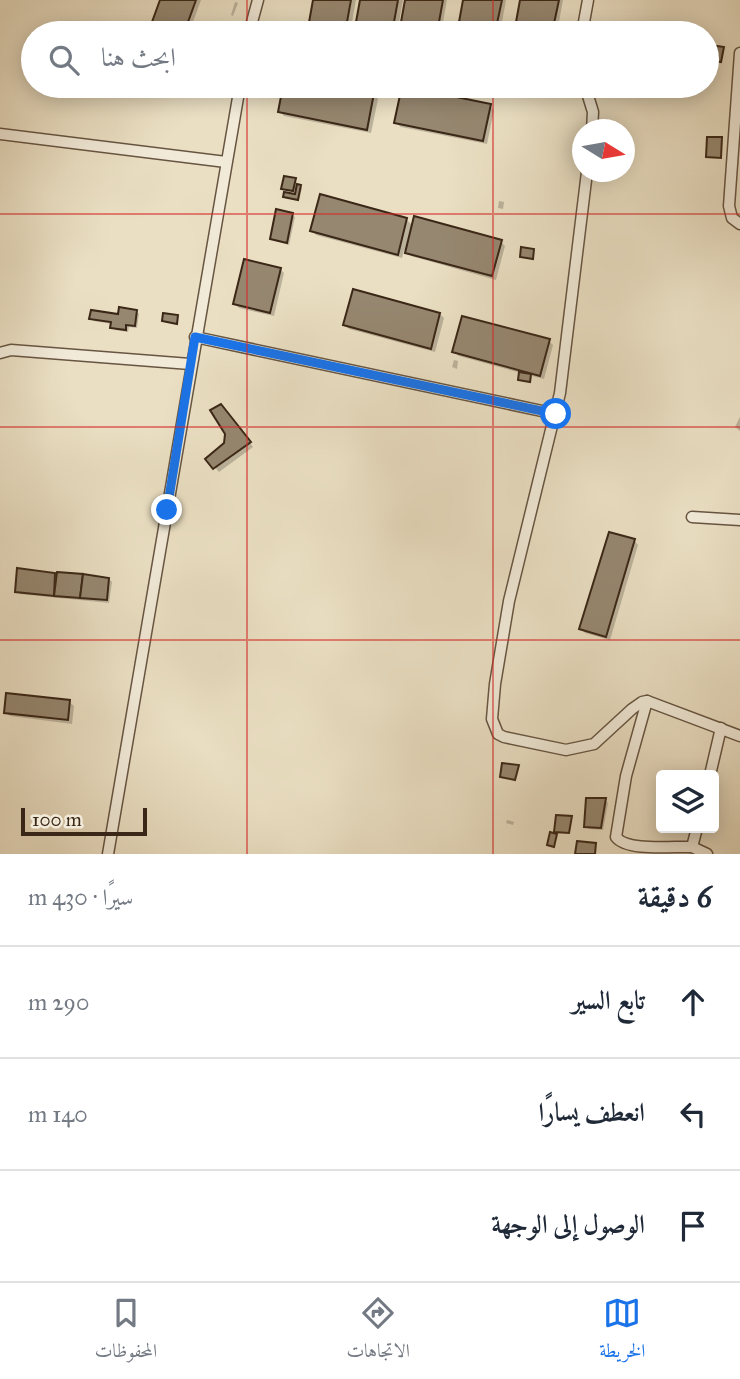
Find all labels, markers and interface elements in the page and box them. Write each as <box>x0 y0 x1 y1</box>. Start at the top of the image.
search box <box>21 21 719 98</box>
icon: search <box>45 41 83 79</box>
text: ابحث هنا <box>101 41 176 73</box>
north arrow <box>572 119 635 182</box>
route start <box>540 398 571 429</box>
route end <box>151 494 182 525</box>
map controls <box>656 770 719 833</box>
button: layers <box>656 770 719 833</box>
scale bar <box>21 805 147 837</box>
text: 100 m <box>32 808 82 831</box>
text: 6 دقيقة <box>638 879 712 915</box>
text: سيرًا · 430 m <box>28 883 133 911</box>
icon: ahead <box>674 983 712 1021</box>
text: تابع السير <box>572 984 645 1016</box>
text: 290 m <box>28 988 89 1016</box>
icon: left <box>674 1095 712 1133</box>
text: انعطف يسارًا <box>538 1096 645 1128</box>
text: 140 m <box>28 1100 88 1128</box>
icon: arrive <box>674 1207 712 1245</box>
text: الوصول إلى الوجهة <box>491 1208 645 1240</box>
tab: المحفوظات <box>95 1294 157 1369</box>
tab: الاتجاهات <box>346 1294 410 1369</box>
tab: الخريطة <box>599 1294 645 1369</box>

